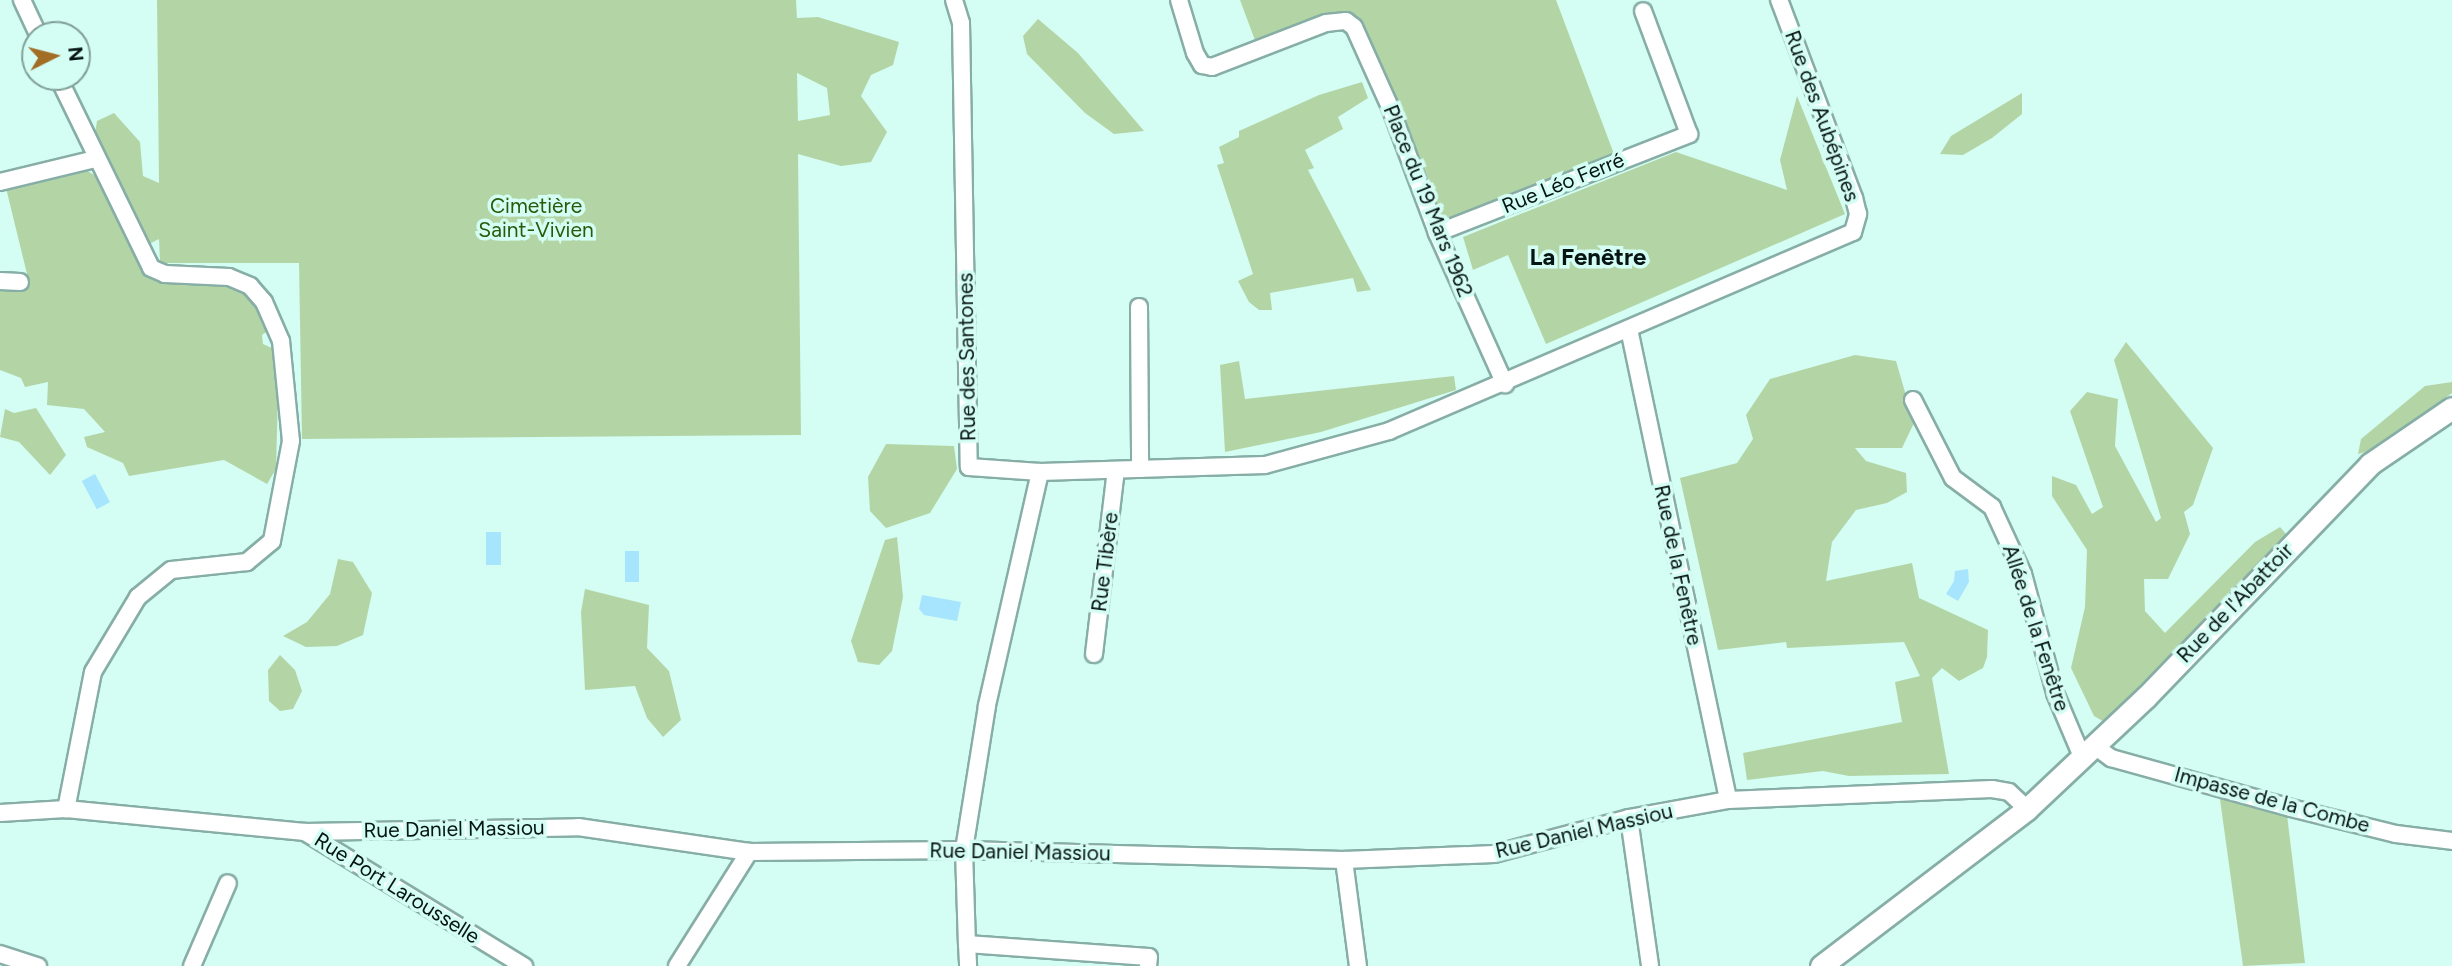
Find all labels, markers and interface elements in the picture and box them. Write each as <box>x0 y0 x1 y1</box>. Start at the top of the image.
north arrow <box>21 21 91 91</box>
street label: Rue des Aubépines <box>1779 27 1865 205</box>
text: N <box>63 45 88 62</box>
street label: Place du 19 Mars 1962 <box>1378 101 1478 301</box>
street label: Rue Léo Ferré <box>1498 147 1628 219</box>
park label: Cimetière Saint-Vivien <box>478 193 594 243</box>
district label: La Fenêtre <box>1530 243 1646 271</box>
street label: Rue des Santones <box>953 272 981 442</box>
street label: Rue de la Fenêtre <box>1649 482 1707 648</box>
street label: Rue Tibère <box>1086 511 1124 613</box>
street label: Rue de l'Abattoir <box>2172 538 2298 668</box>
street label: Allée de la Fenêtre <box>1997 542 2075 714</box>
street label: Impasse de la Combe <box>2171 762 2373 838</box>
street label: Rue Daniel Massiou <box>1493 798 1675 864</box>
street label: Rue Daniel Massiou <box>363 815 545 843</box>
street label: Rue Port Larousselle <box>310 827 484 949</box>
street label: Rue Daniel Massiou <box>929 838 1111 866</box>

